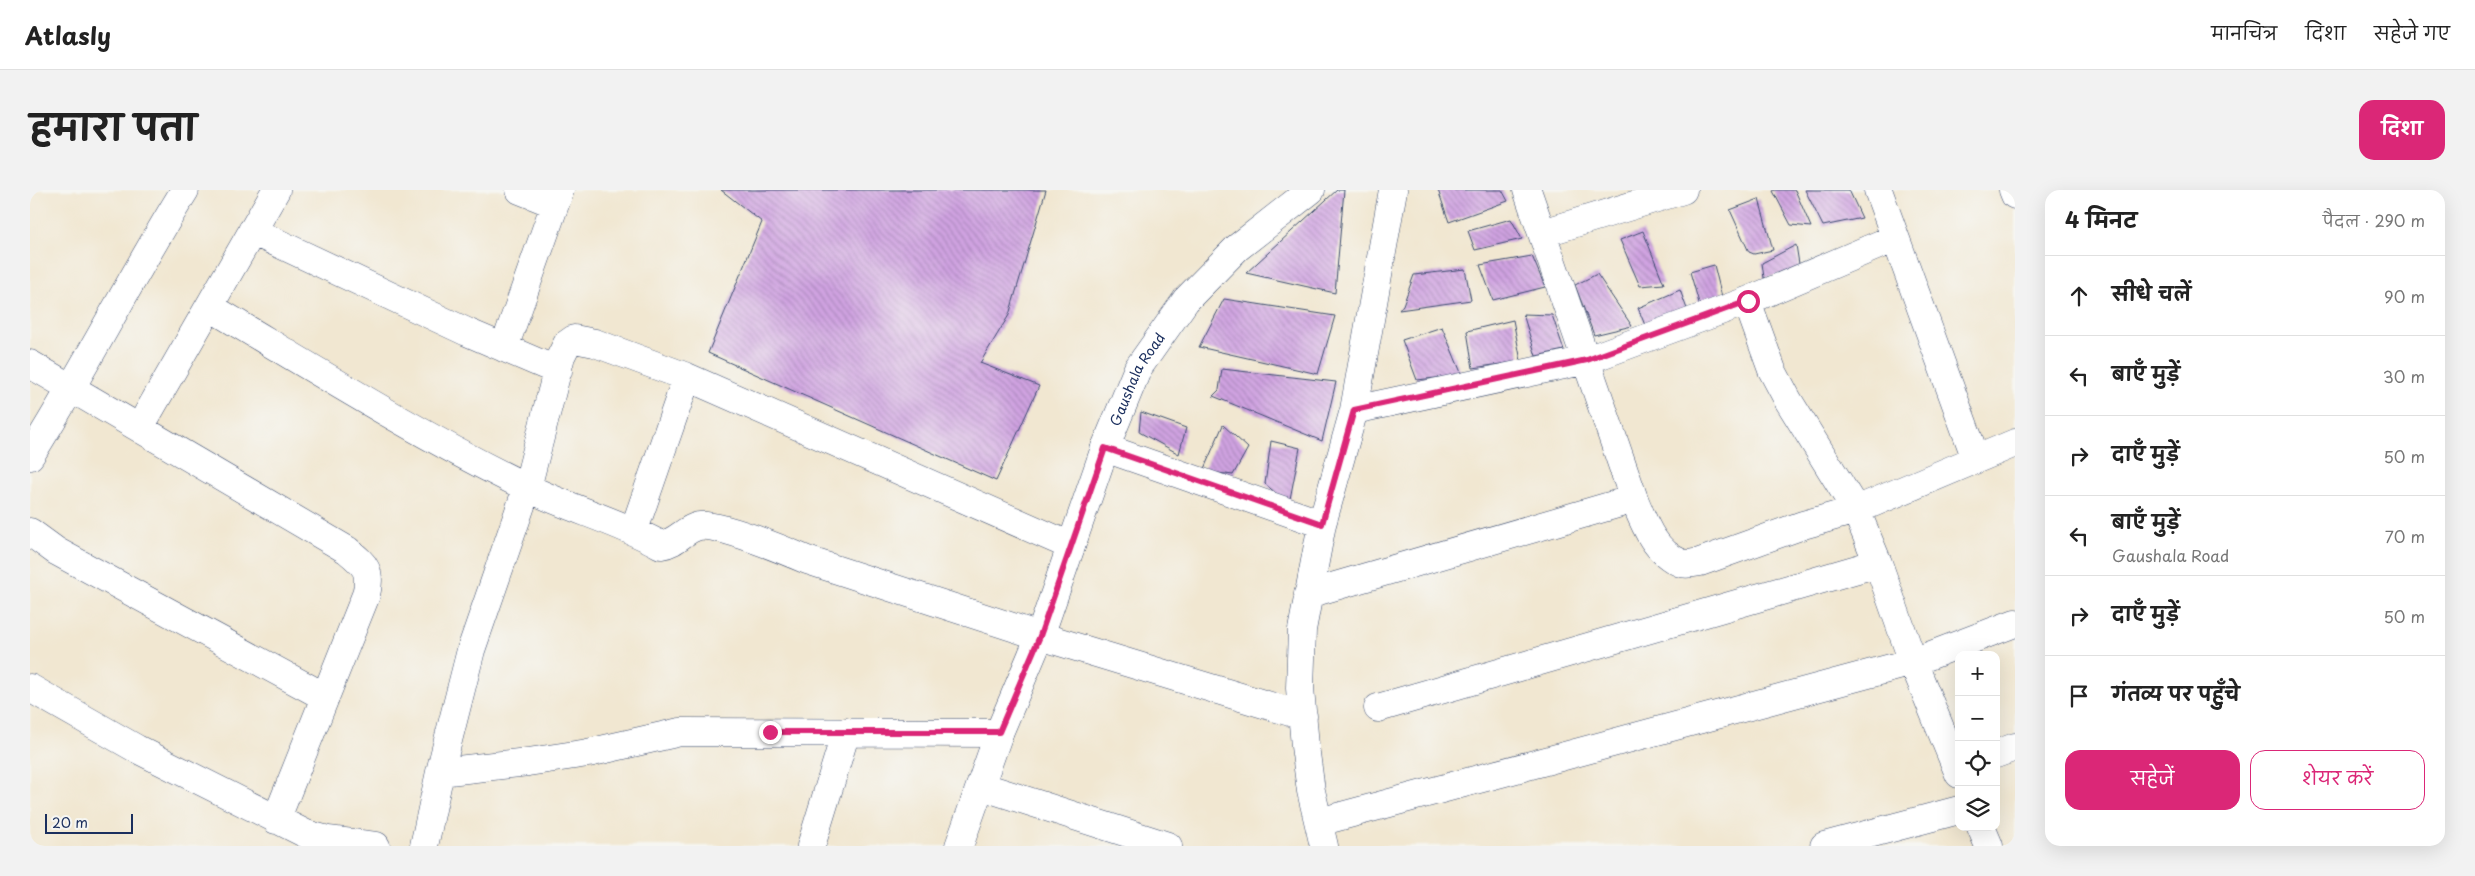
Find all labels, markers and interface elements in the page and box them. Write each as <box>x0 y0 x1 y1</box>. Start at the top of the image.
text: Atlasly <box>25 17 111 53</box>
text: मानचित्र <box>2211 19 2277 46</box>
text: दिशा <box>2305 19 2346 46</box>
text: सहेजे गए <box>2374 19 2450 46</box>
text: हमारा पता <box>30 99 197 152</box>
button: दिशा <box>2359 100 2445 160</box>
text: 4 मिनट <box>2065 203 2137 235</box>
text: पैदल · 290 m <box>2323 208 2425 232</box>
text: सीधे चलें <box>2112 279 2191 307</box>
icon: ahead <box>2065 282 2093 310</box>
text: 90 m <box>2384 284 2425 308</box>
route start <box>1737 290 1760 313</box>
street label: Gaushala Road <box>1104 328 1170 429</box>
text: बाएँ मुड़ें <box>2112 359 2180 387</box>
icon: left <box>2065 362 2093 390</box>
text: 30 m <box>2383 364 2425 388</box>
text: दाएँ मुड़ें <box>2112 439 2179 467</box>
icon: right <box>2065 442 2093 470</box>
text: 50 m <box>2384 444 2425 468</box>
text: बाएँ मुड़ें <box>2112 507 2180 535</box>
icon: left <box>2065 522 2093 550</box>
text: 70 m <box>2385 524 2425 548</box>
text: Gaushala Road <box>2112 543 2229 567</box>
text: दाएँ मुड़ें <box>2112 599 2179 627</box>
icon: right <box>2065 602 2093 630</box>
text: 50 m <box>2384 604 2425 628</box>
map controls <box>1955 651 2000 831</box>
button: + <box>1955 651 2000 696</box>
text: गंतव्य पर पहुँचे <box>2112 679 2240 707</box>
icon: arrive <box>2065 682 2093 710</box>
button: − <box>1955 696 2000 741</box>
route end <box>759 721 782 744</box>
button: locate <box>1955 741 2000 786</box>
button: सहेजें <box>2065 750 2240 810</box>
button: शेयर करें <box>2250 750 2425 810</box>
button: layers <box>1955 786 2000 831</box>
scale bar <box>45 811 132 834</box>
text: 20 m <box>52 812 88 833</box>

